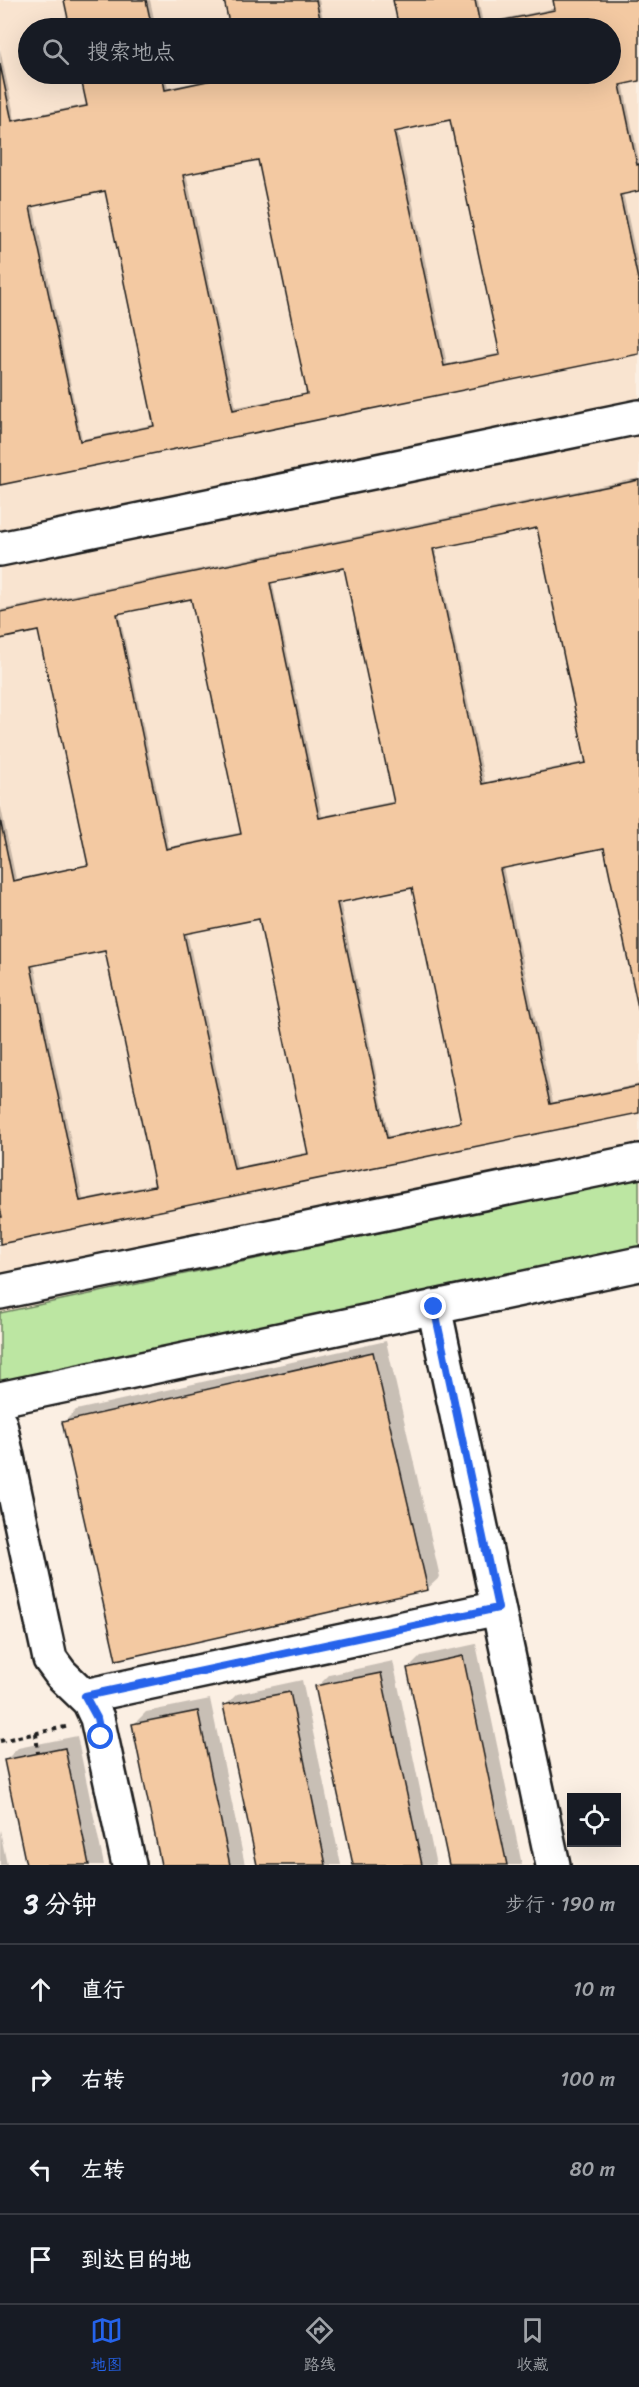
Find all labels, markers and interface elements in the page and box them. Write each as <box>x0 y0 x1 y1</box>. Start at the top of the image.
search box <box>18 18 621 84</box>
text: 搜索地点 <box>87 32 175 71</box>
icon: search <box>39 35 72 68</box>
route end <box>420 1293 446 1319</box>
route start <box>87 1723 113 1749</box>
map controls <box>567 1793 621 1847</box>
button: locate <box>567 1793 621 1847</box>
text: 3 分钟 <box>24 1881 97 1927</box>
text: 步行 · 190 m <box>505 1887 615 1922</box>
text: 直行 <box>81 1970 125 2009</box>
text: 10 m <box>573 1972 615 2007</box>
icon: ahead <box>24 1973 57 2006</box>
text: 右转 <box>81 2060 125 2099</box>
text: 100 m <box>561 2062 615 2097</box>
icon: right <box>24 2063 57 2096</box>
text: 左转 <box>81 2150 125 2189</box>
text: 80 m <box>570 2152 615 2187</box>
icon: left <box>24 2153 57 2186</box>
text: 到达目的地 <box>81 2240 191 2279</box>
icon: arrive <box>24 2243 57 2276</box>
tab: 地图 <box>90 2314 123 2379</box>
tab: 路线 <box>303 2314 336 2379</box>
tab: 收藏 <box>516 2314 549 2379</box>

